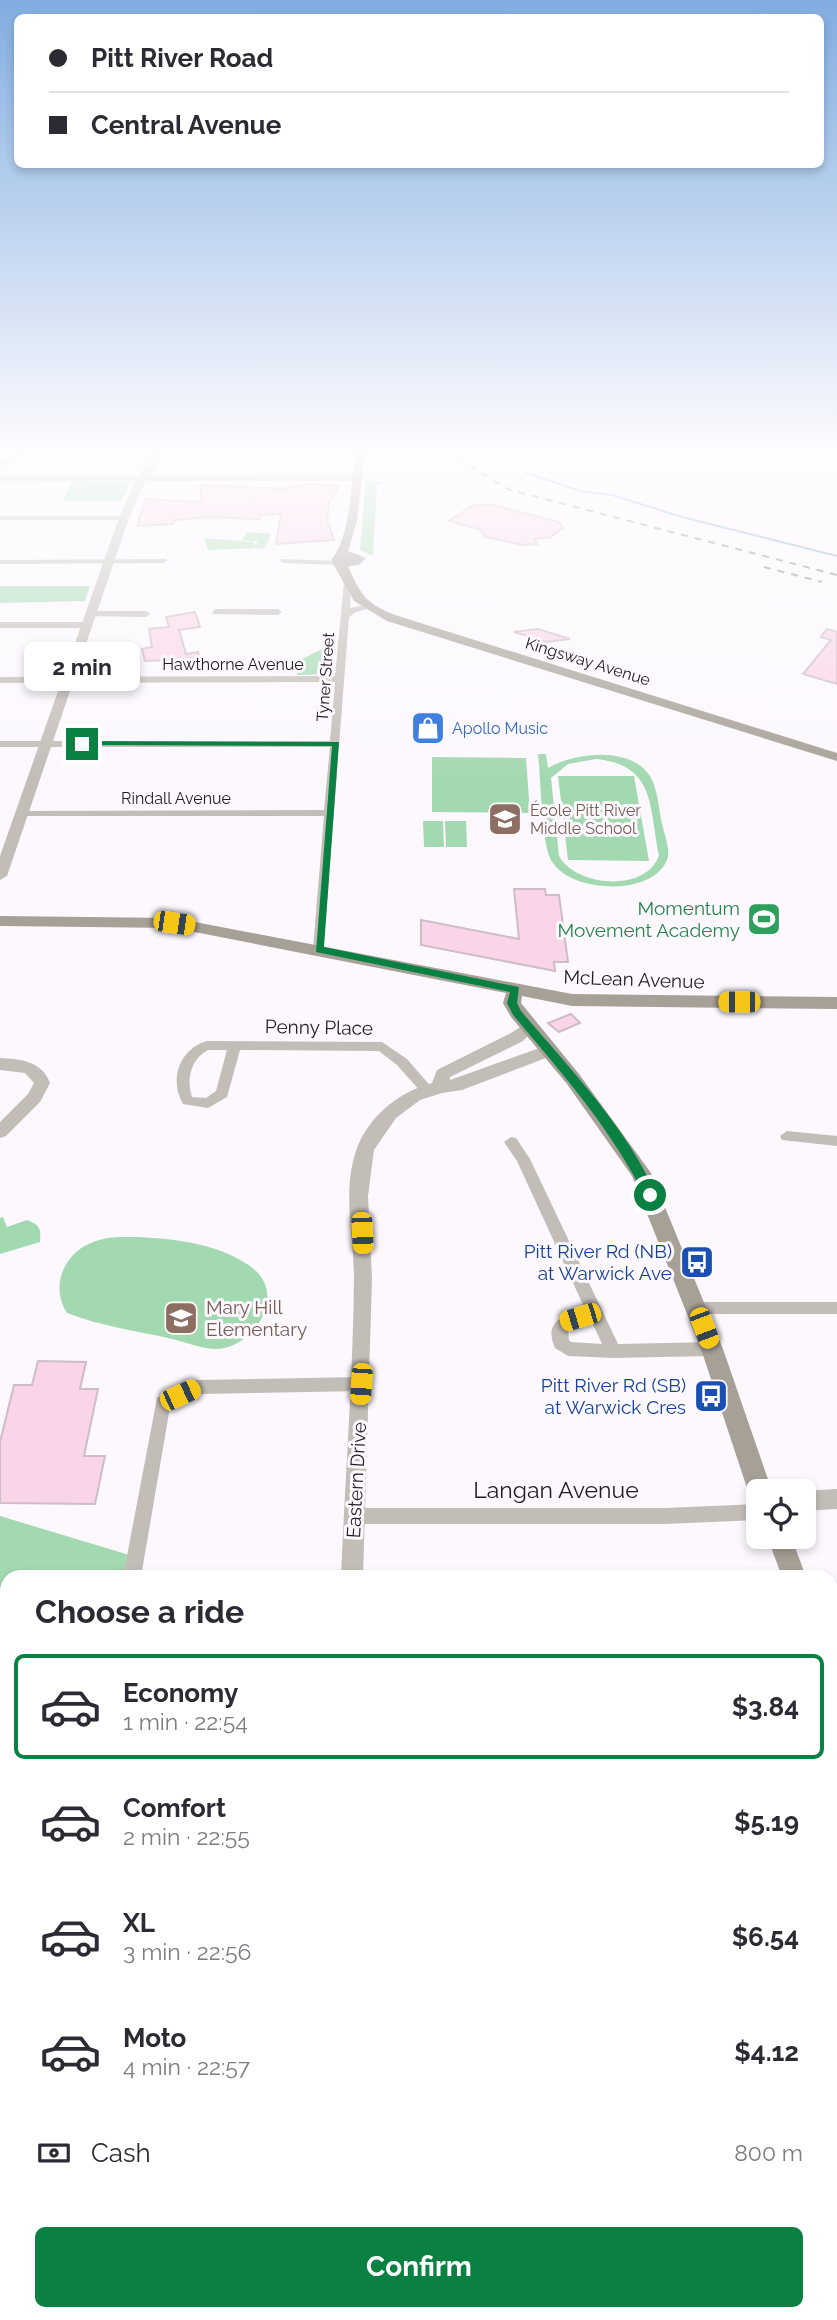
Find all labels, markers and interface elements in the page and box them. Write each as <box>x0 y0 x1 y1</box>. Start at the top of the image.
text: Pitt River Road <box>91 43 273 73</box>
text: Central Avenue <box>91 110 281 140</box>
street label: Tyner Street <box>313 631 338 722</box>
street label: Kingsway Avenue <box>523 633 653 690</box>
callout: 2 min <box>24 642 140 692</box>
text: 2 min <box>52 653 112 680</box>
street label: Hawthorne Avenue <box>162 655 304 674</box>
shop icon: Apollo Music <box>409 709 447 747</box>
place label: Apollo Music <box>452 719 548 738</box>
route end <box>66 728 98 760</box>
street label: Rindall Avenue <box>121 789 231 808</box>
school or university icon: École Pitt River Middle School <box>486 800 524 838</box>
place label: École Pitt River Middle School <box>530 800 641 838</box>
place label: Momentum Movement Academy <box>558 897 740 941</box>
sports icon: Momentum Movement Academy <box>745 900 783 938</box>
car <box>152 910 197 936</box>
street label: McLean Avenue <box>563 966 705 992</box>
car <box>719 992 761 1013</box>
street label: Penny Place <box>265 1015 373 1039</box>
route start <box>634 1179 666 1211</box>
car <box>351 1211 374 1255</box>
place label: Pitt River Rd (NB) at Warwick Ave <box>524 1240 672 1284</box>
bus stop icon: Pitt River Rd (NB) at Warwick Ave <box>678 1243 716 1281</box>
place label: Mary Hill Elementary <box>206 1296 307 1340</box>
school or university icon: Mary Hill Elementary <box>162 1299 200 1337</box>
car <box>557 1301 604 1333</box>
car <box>687 1305 722 1351</box>
car <box>350 1362 373 1406</box>
place label: Pitt River Rd (SB) at Warwick Cres <box>541 1374 686 1418</box>
car <box>157 1377 204 1413</box>
bus stop icon: Pitt River Rd (SB) at Warwick Cres <box>692 1377 730 1415</box>
street label: Eastern Drive <box>342 1421 370 1539</box>
street label: Langan Avenue <box>473 1476 639 1503</box>
map controls <box>746 1479 816 1549</box>
button: locate <box>746 1479 816 1549</box>
text: Choose a ride <box>35 1593 244 1630</box>
icon: car <box>39 1675 102 1738</box>
text: Economy <box>123 1678 238 1708</box>
text: $3.84 <box>732 1692 799 1722</box>
text: 1 min · 22:54 <box>123 1708 248 1735</box>
icon: car <box>39 1790 102 1853</box>
text: Comfort <box>123 1793 226 1823</box>
text: $5.19 <box>734 1807 799 1837</box>
text: 2 min · 22:55 <box>123 1823 250 1850</box>
icon: car <box>39 1905 102 1968</box>
text: XL <box>123 1908 155 1938</box>
text: $6.54 <box>732 1922 799 1952</box>
text: 3 min · 22:56 <box>123 1938 251 1965</box>
icon: car <box>39 2020 102 2083</box>
text: Moto <box>123 2023 186 2053</box>
text: $4.12 <box>734 2037 799 2067</box>
text: 4 min · 22:57 <box>123 2053 250 2080</box>
icon: cash <box>35 2134 73 2172</box>
text: Cash <box>91 2138 151 2168</box>
text: 800 m <box>734 2139 803 2166</box>
button: Confirm <box>35 2227 803 2307</box>

